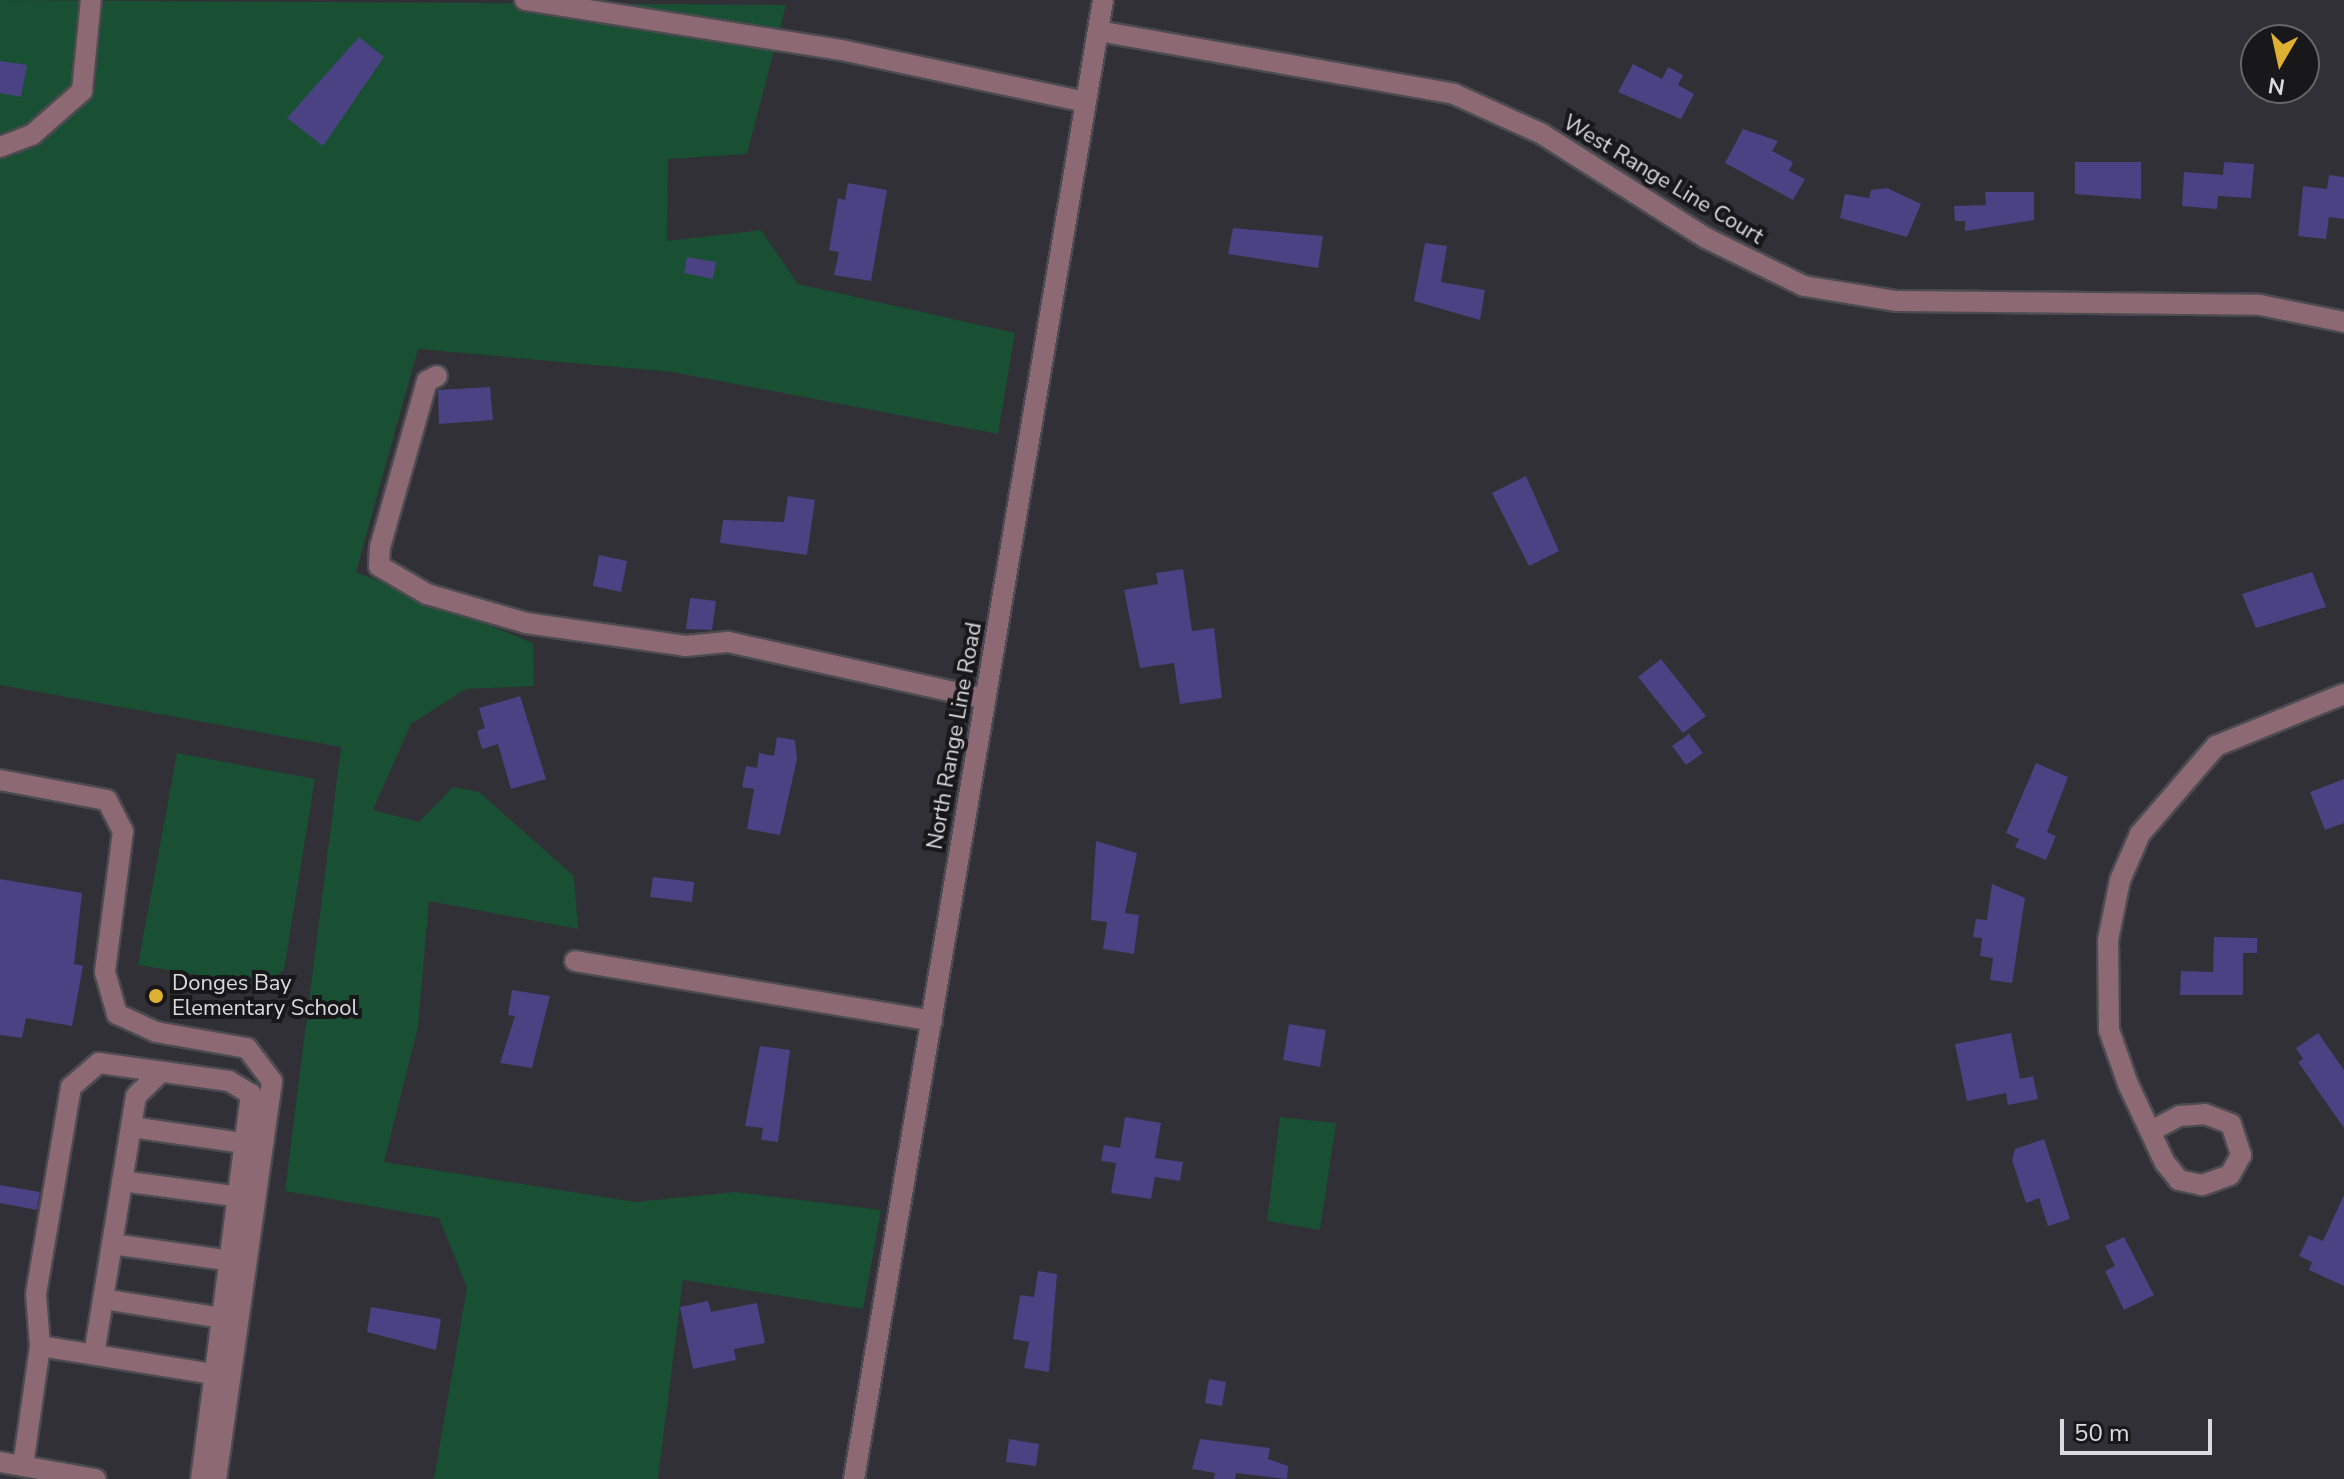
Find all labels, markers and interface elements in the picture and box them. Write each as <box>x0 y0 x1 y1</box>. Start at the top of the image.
north arrow <box>2240 24 2320 104</box>
text: N <box>2266 70 2287 102</box>
street label: West Range Line Court <box>1558 110 1768 250</box>
street label: North Range Line Road <box>922 620 988 852</box>
place label: Donges Bay Elementary School <box>172 970 358 1022</box>
marker: Donges Bay Elementary School <box>147 987 165 1005</box>
scale bar <box>2064 1403 2216 1453</box>
text: 50 m <box>2074 1417 2130 1449</box>

